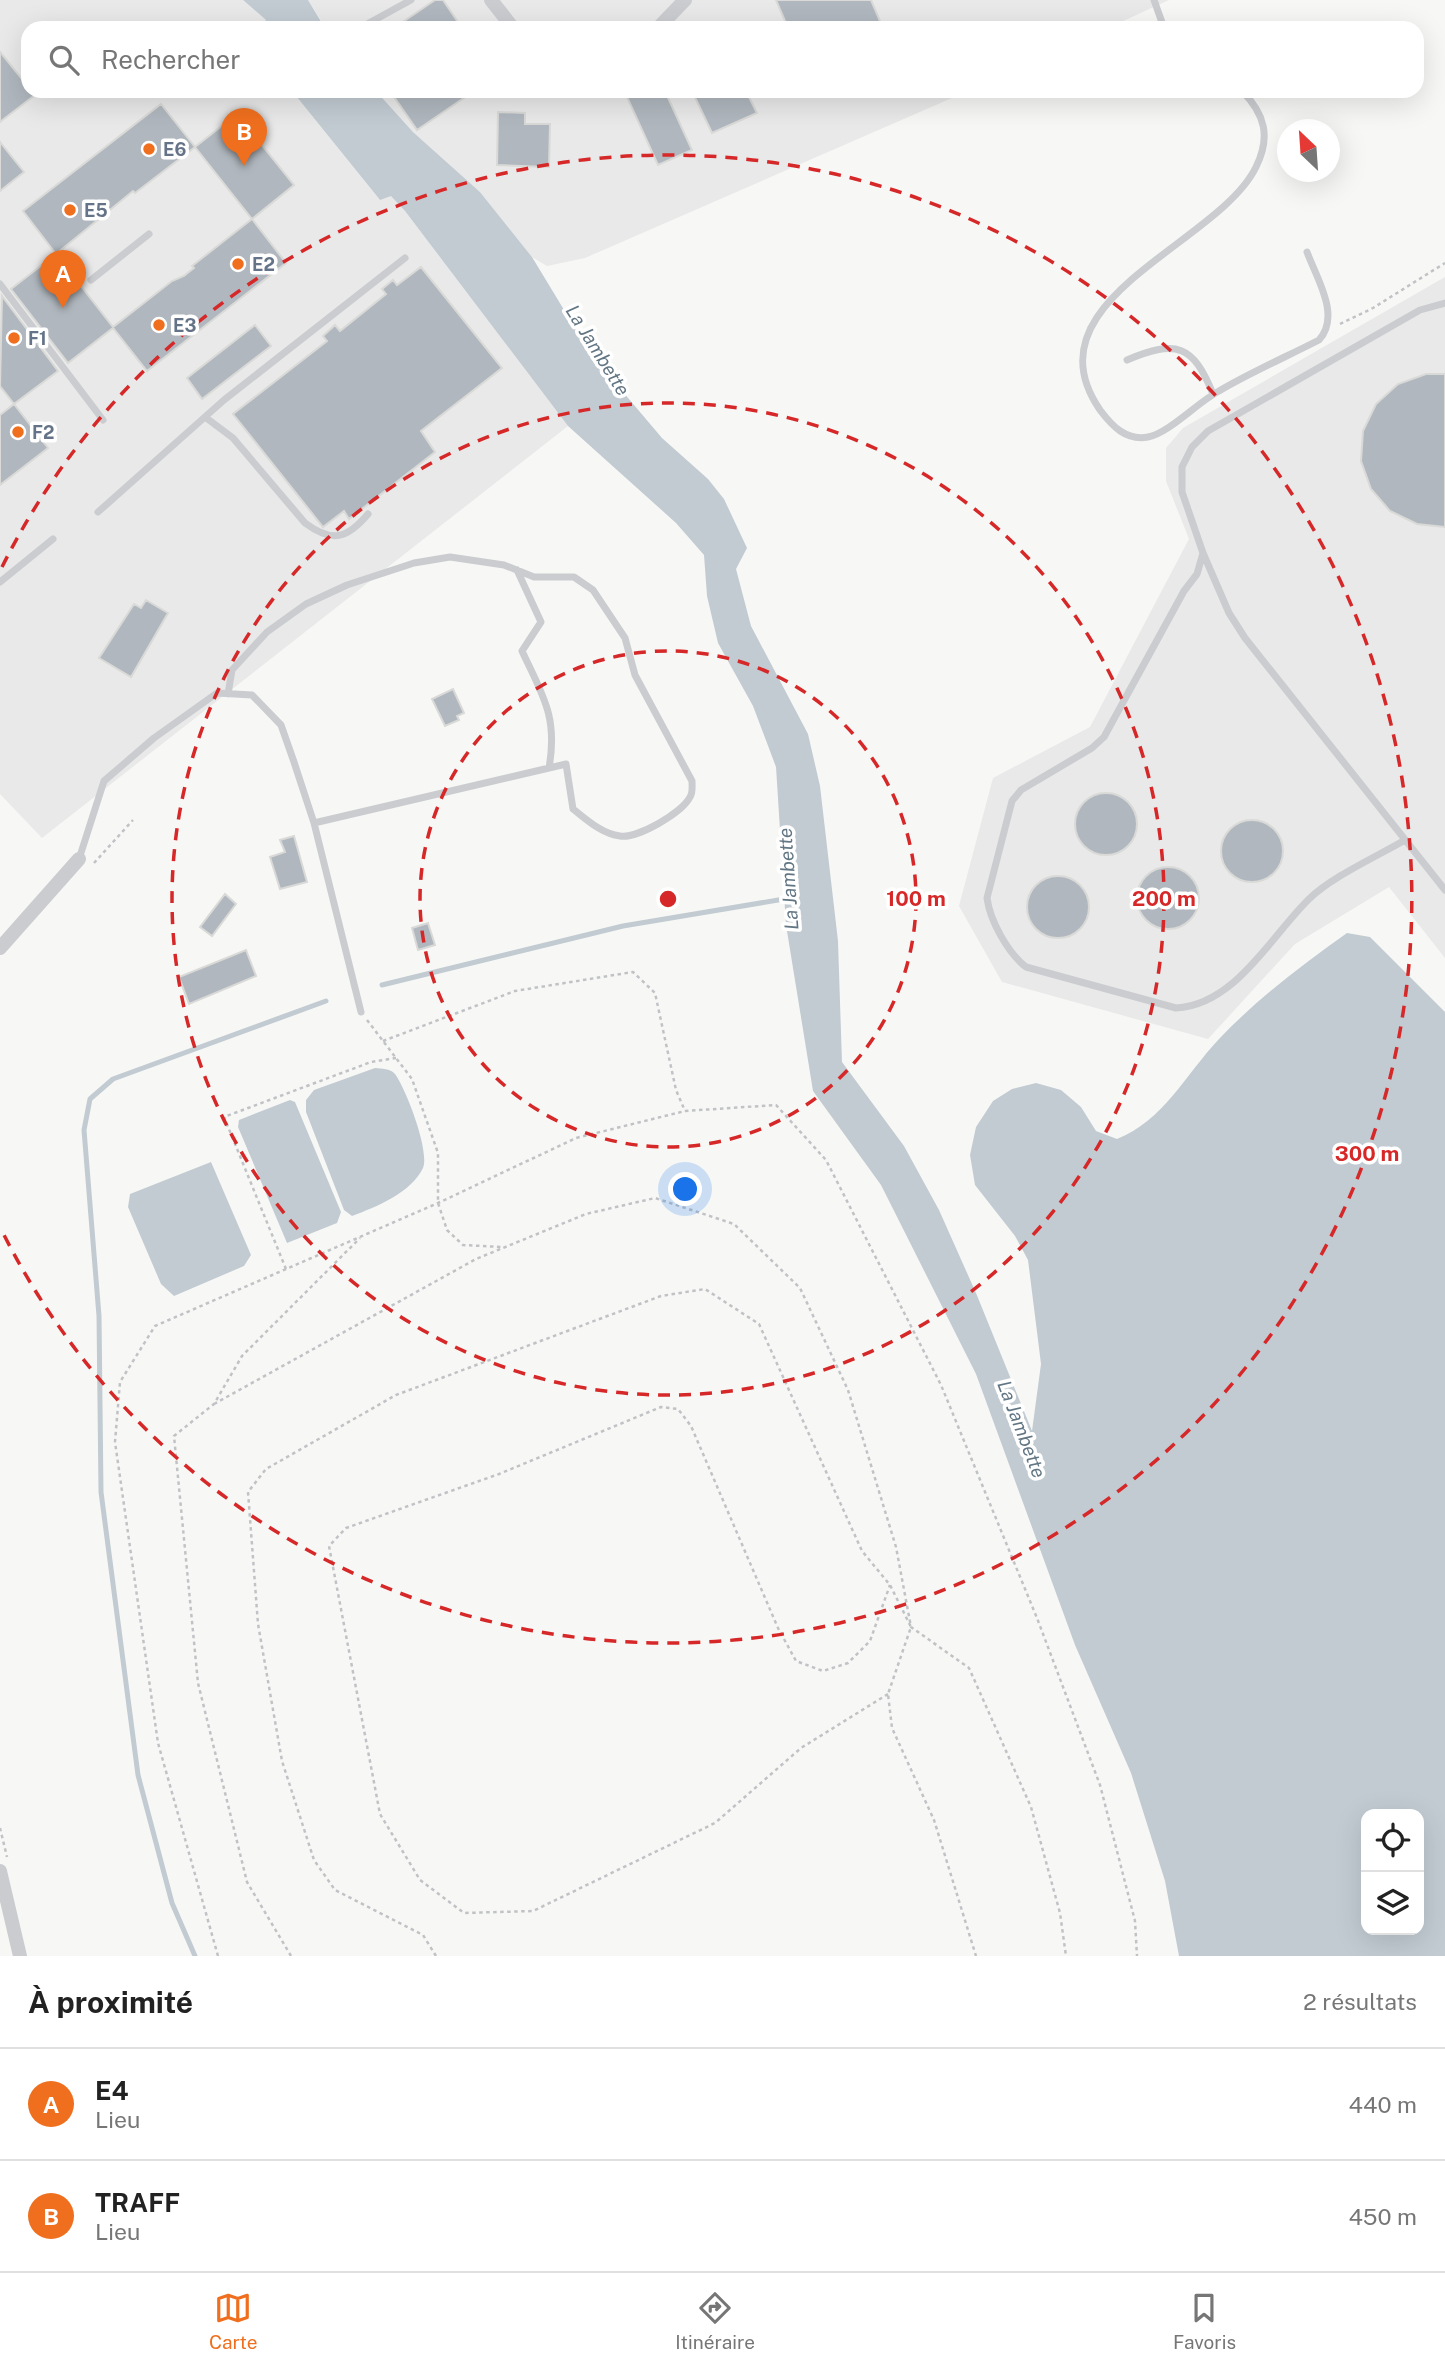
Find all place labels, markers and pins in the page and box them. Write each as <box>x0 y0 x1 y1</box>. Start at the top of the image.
pin: B <box>221 108 267 166</box>
place label: E6 <box>163 139 186 160</box>
marker: E6 <box>141 141 157 157</box>
place label: E5 <box>84 200 108 221</box>
marker: E5 <box>62 202 78 218</box>
pin: A <box>40 250 86 308</box>
place label: E2 <box>252 254 275 275</box>
marker: E2 <box>230 256 246 272</box>
place label: E3 <box>173 315 196 336</box>
marker: E3 <box>151 317 167 333</box>
place label: F1 <box>28 328 47 349</box>
marker: F1 <box>6 330 22 346</box>
place label: F2 <box>32 422 54 443</box>
marker: F2 <box>10 424 26 440</box>
centre of rings <box>656 887 680 911</box>

